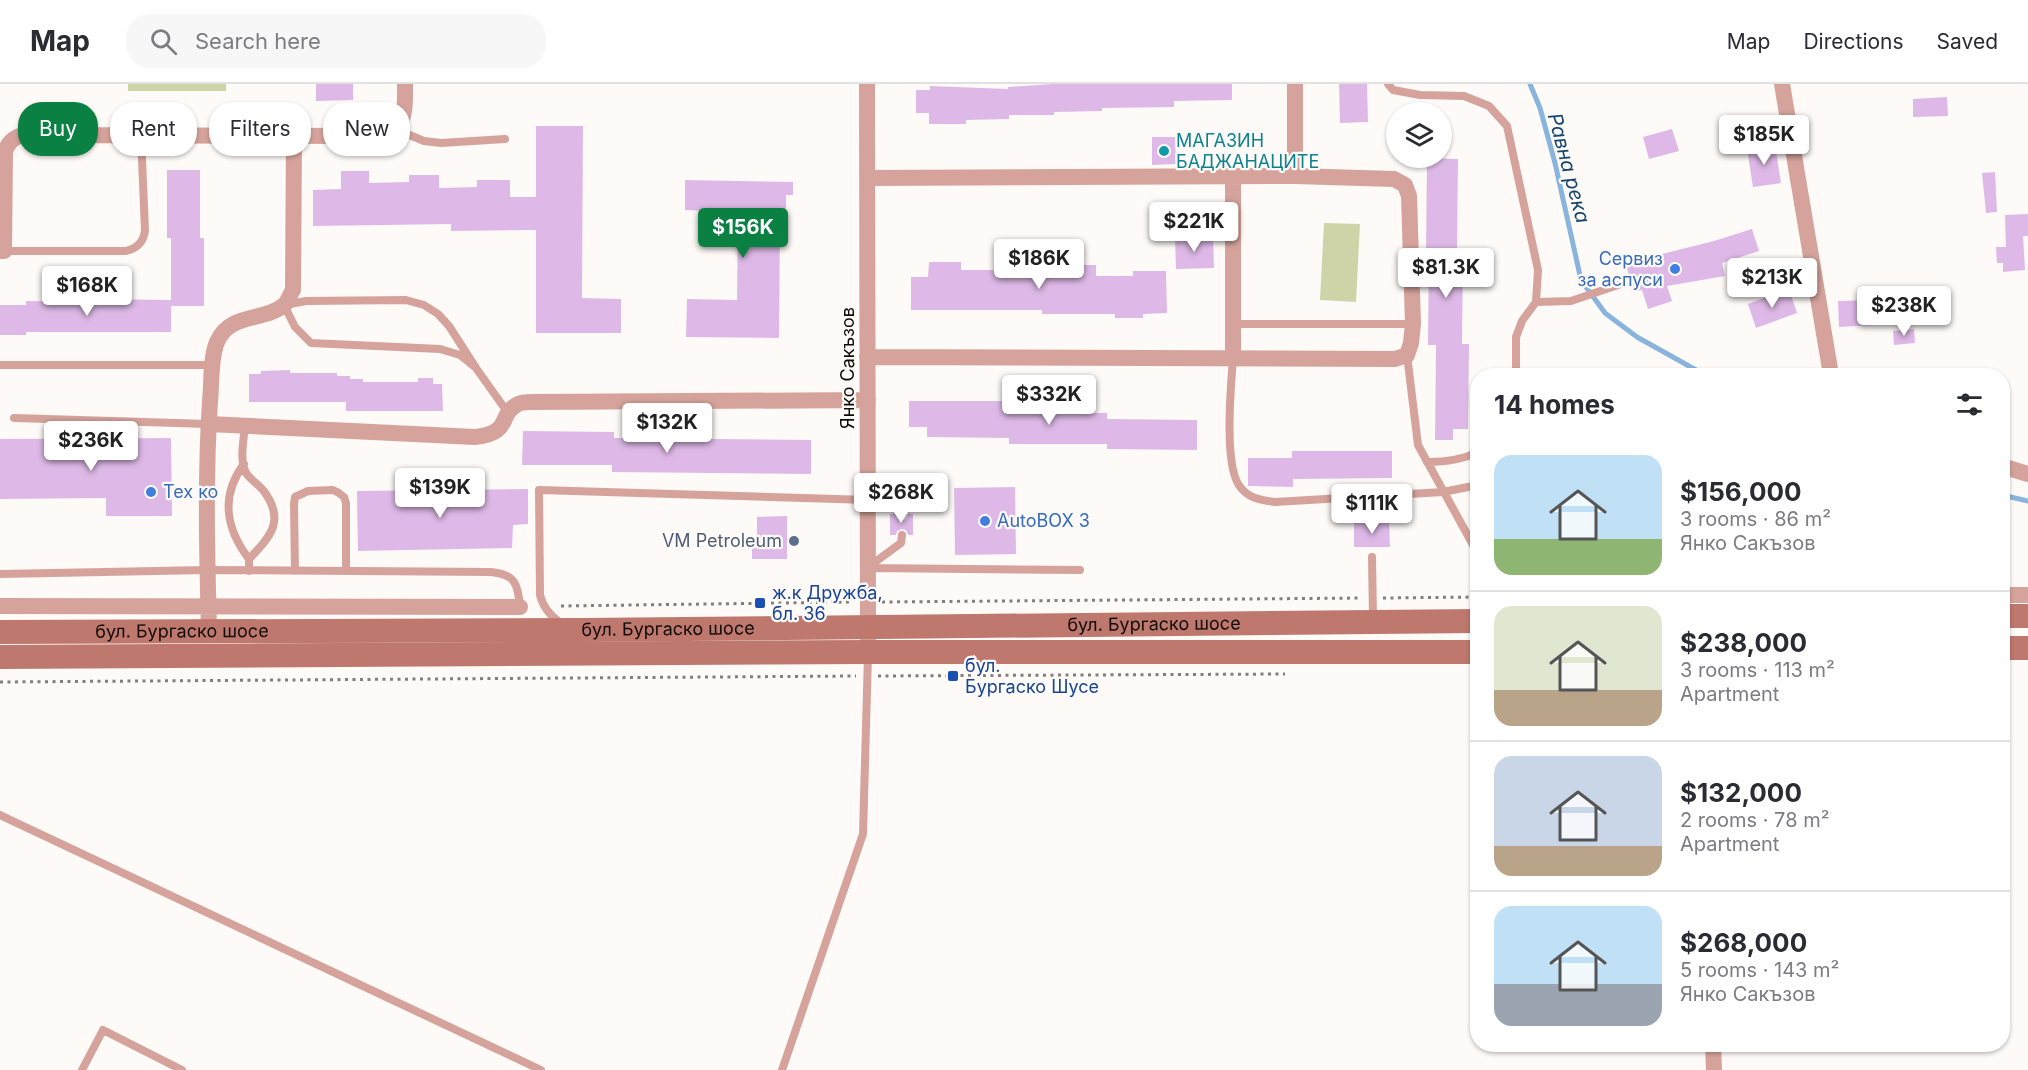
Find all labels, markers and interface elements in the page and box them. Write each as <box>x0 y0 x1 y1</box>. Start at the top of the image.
search box <box>126 14 546 68</box>
text: Map <box>30 24 90 58</box>
icon: search <box>147 25 180 58</box>
text: Search here <box>195 28 321 54</box>
text: Map <box>1727 29 1770 54</box>
text: Directions <box>1803 29 1904 54</box>
text: Saved <box>1937 29 1998 54</box>
chip: Buy <box>18 102 98 156</box>
chip: Rent <box>110 102 197 156</box>
chip: Filters <box>209 102 311 156</box>
chip: New <box>323 102 410 156</box>
map controls <box>1386 102 1452 168</box>
button: layers <box>1386 102 1452 168</box>
water label: Равна река <box>1543 110 1595 226</box>
pin: $185K <box>1722 115 1806 166</box>
text: $185K <box>1733 122 1795 146</box>
place label: МАГАЗИН БАДЖАНАЦИТЕ <box>1176 130 1319 172</box>
marker: МАГАЗИН БАДЖАНАЦИТЕ <box>1157 144 1171 158</box>
pin: $221K <box>1152 202 1236 253</box>
pin: $156K <box>701 208 785 259</box>
text: $221K <box>1163 209 1225 233</box>
text: $156K <box>712 215 774 239</box>
pin: $186K <box>997 239 1081 290</box>
text: $186K <box>1008 246 1070 270</box>
pin: $81.3K <box>1397 248 1495 299</box>
place label: Сервиз за аспуси <box>1578 248 1663 290</box>
text: $81.3K <box>1412 255 1480 279</box>
pin: $213K <box>1730 258 1814 309</box>
marker: Сервиз за аспуси <box>1668 262 1682 276</box>
text: $213K <box>1741 265 1803 289</box>
pin: $168K <box>45 266 129 317</box>
text: $168K <box>56 273 118 297</box>
pin: $238K <box>1862 286 1946 337</box>
text: $238K <box>1871 293 1937 317</box>
street label: Янко Сакъзов <box>837 307 858 429</box>
pin: $332K <box>1007 375 1091 426</box>
text: $332K <box>1016 382 1082 406</box>
icon: filters <box>1953 388 1986 421</box>
text: 14 homes <box>1494 389 1615 420</box>
pin: $132K <box>625 403 709 454</box>
text: $132K <box>636 410 698 434</box>
pin: $236K <box>49 421 133 472</box>
text: $236K <box>58 428 124 452</box>
pin: $139K <box>398 468 482 519</box>
pin: $268K <box>859 473 943 524</box>
text: $139K <box>409 475 471 499</box>
text: $156,000 <box>1680 476 1801 507</box>
icon: home <box>1542 479 1614 551</box>
text: $268K <box>868 480 934 504</box>
place label: Тех ко <box>163 481 218 502</box>
pin: $111K <box>1330 484 1414 535</box>
marker: Тех ко <box>144 485 158 499</box>
text: $111K <box>1345 491 1399 515</box>
text: 3 rooms · 86 m² <box>1680 507 1831 531</box>
place label: AutoBOX 3 <box>997 510 1090 531</box>
marker: AutoBOX 3 <box>978 514 992 528</box>
place label: VM Petroleum <box>662 530 782 551</box>
text: Янко Сакъзов <box>1680 531 1815 555</box>
marker: VM Petroleum <box>787 534 801 548</box>
place label: ж.к Дружба, бл. 36 <box>772 582 883 624</box>
marker: ж.к Дружба, бл. 36 <box>753 596 767 610</box>
street label: бул. Бургаско шосе <box>1067 612 1241 635</box>
street label: бул. Бургаско шосе <box>581 617 755 640</box>
street label: бул. Бургаско шосе <box>95 620 269 642</box>
text: $238,000 <box>1680 627 1807 658</box>
icon: home <box>1542 630 1614 702</box>
place label: бул. Бургаско Шусе <box>965 655 1099 697</box>
text: 3 rooms · 113 m² <box>1680 658 1835 682</box>
marker: бул. Бургаско Шусе <box>946 669 960 683</box>
text: Apartment <box>1680 682 1779 706</box>
text: $132,000 <box>1680 777 1802 808</box>
icon: home <box>1542 780 1614 852</box>
text: 2 rooms · 78 m² <box>1680 808 1829 832</box>
text: Apartment <box>1680 832 1779 856</box>
text: $268,000 <box>1680 927 1807 958</box>
icon: home <box>1542 930 1614 1002</box>
text: 5 rooms · 143 m² <box>1680 958 1839 982</box>
text: Янко Сакъзов <box>1680 982 1815 1006</box>

